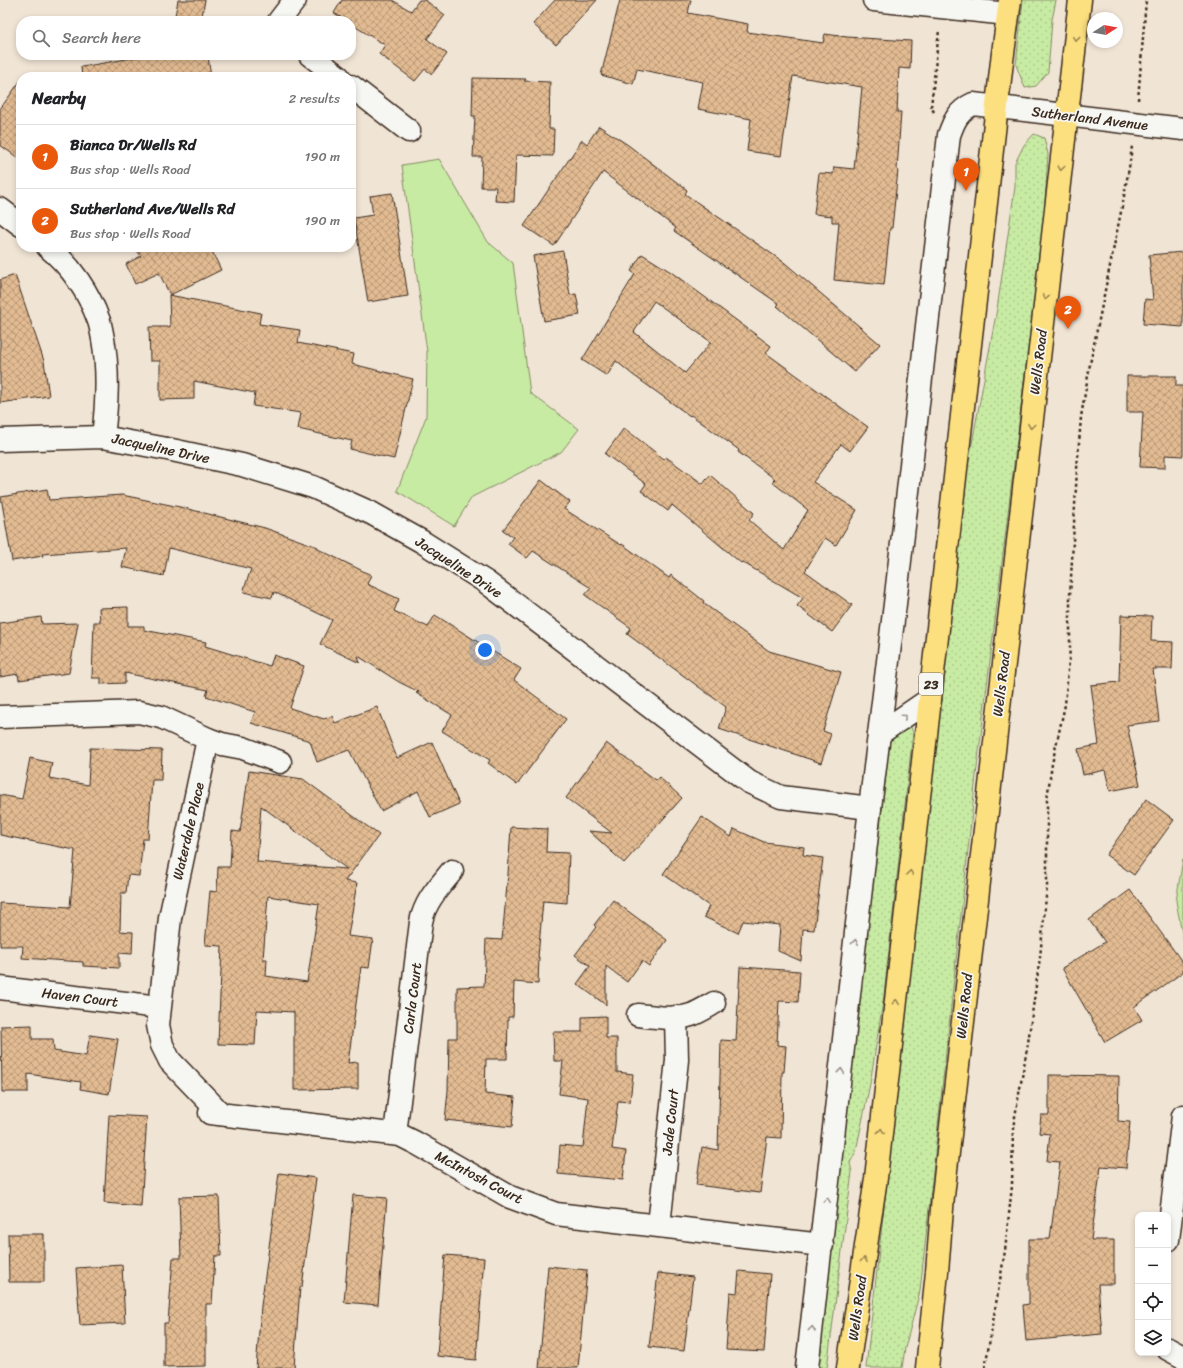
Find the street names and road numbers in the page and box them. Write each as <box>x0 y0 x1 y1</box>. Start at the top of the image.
street label: Sutherland Avenue <box>1030 99 1150 138</box>
street label: Wells Road <box>1022 326 1055 396</box>
street label: Jacqueline Drive <box>109 426 212 471</box>
street label: Jacqueline Drive <box>409 529 507 605</box>
street label: Wells Road <box>985 648 1018 718</box>
road number: 23 <box>919 673 943 695</box>
street label: Waterdale Place <box>165 780 212 882</box>
street label: Carla Court <box>396 961 429 1035</box>
street label: Wells Road <box>949 971 981 1040</box>
street label: Haven Court <box>40 980 120 1015</box>
street label: Jade Court <box>654 1086 687 1157</box>
street label: McIntosh Court <box>430 1144 527 1211</box>
street label: Wells Road <box>841 1272 875 1342</box>

